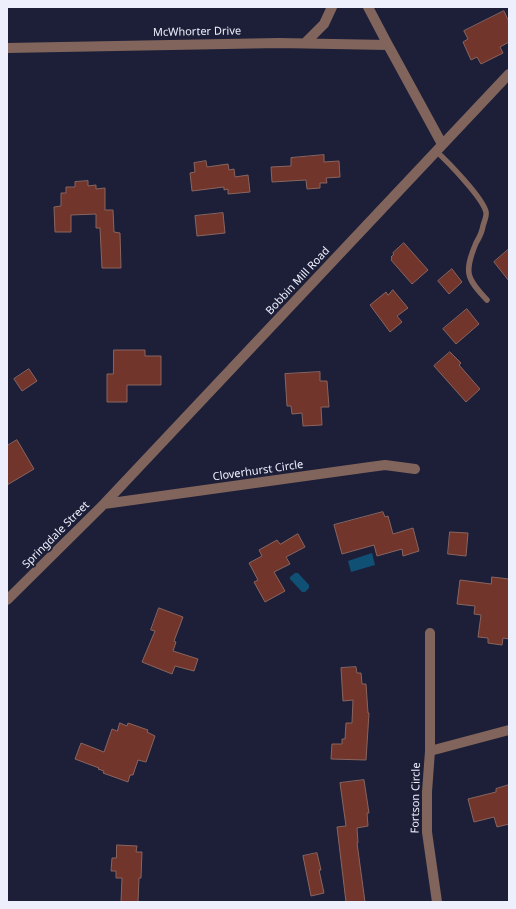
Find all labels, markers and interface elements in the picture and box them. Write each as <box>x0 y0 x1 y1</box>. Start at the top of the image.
street label: McWhorter Drive <box>153 25 241 39</box>
street label: Bobbin Mill Road <box>263 244 333 318</box>
street label: Cloverhurst Circle <box>212 458 304 484</box>
street label: Springdale Street <box>20 499 92 571</box>
street label: Fortson Circle <box>409 762 423 834</box>

